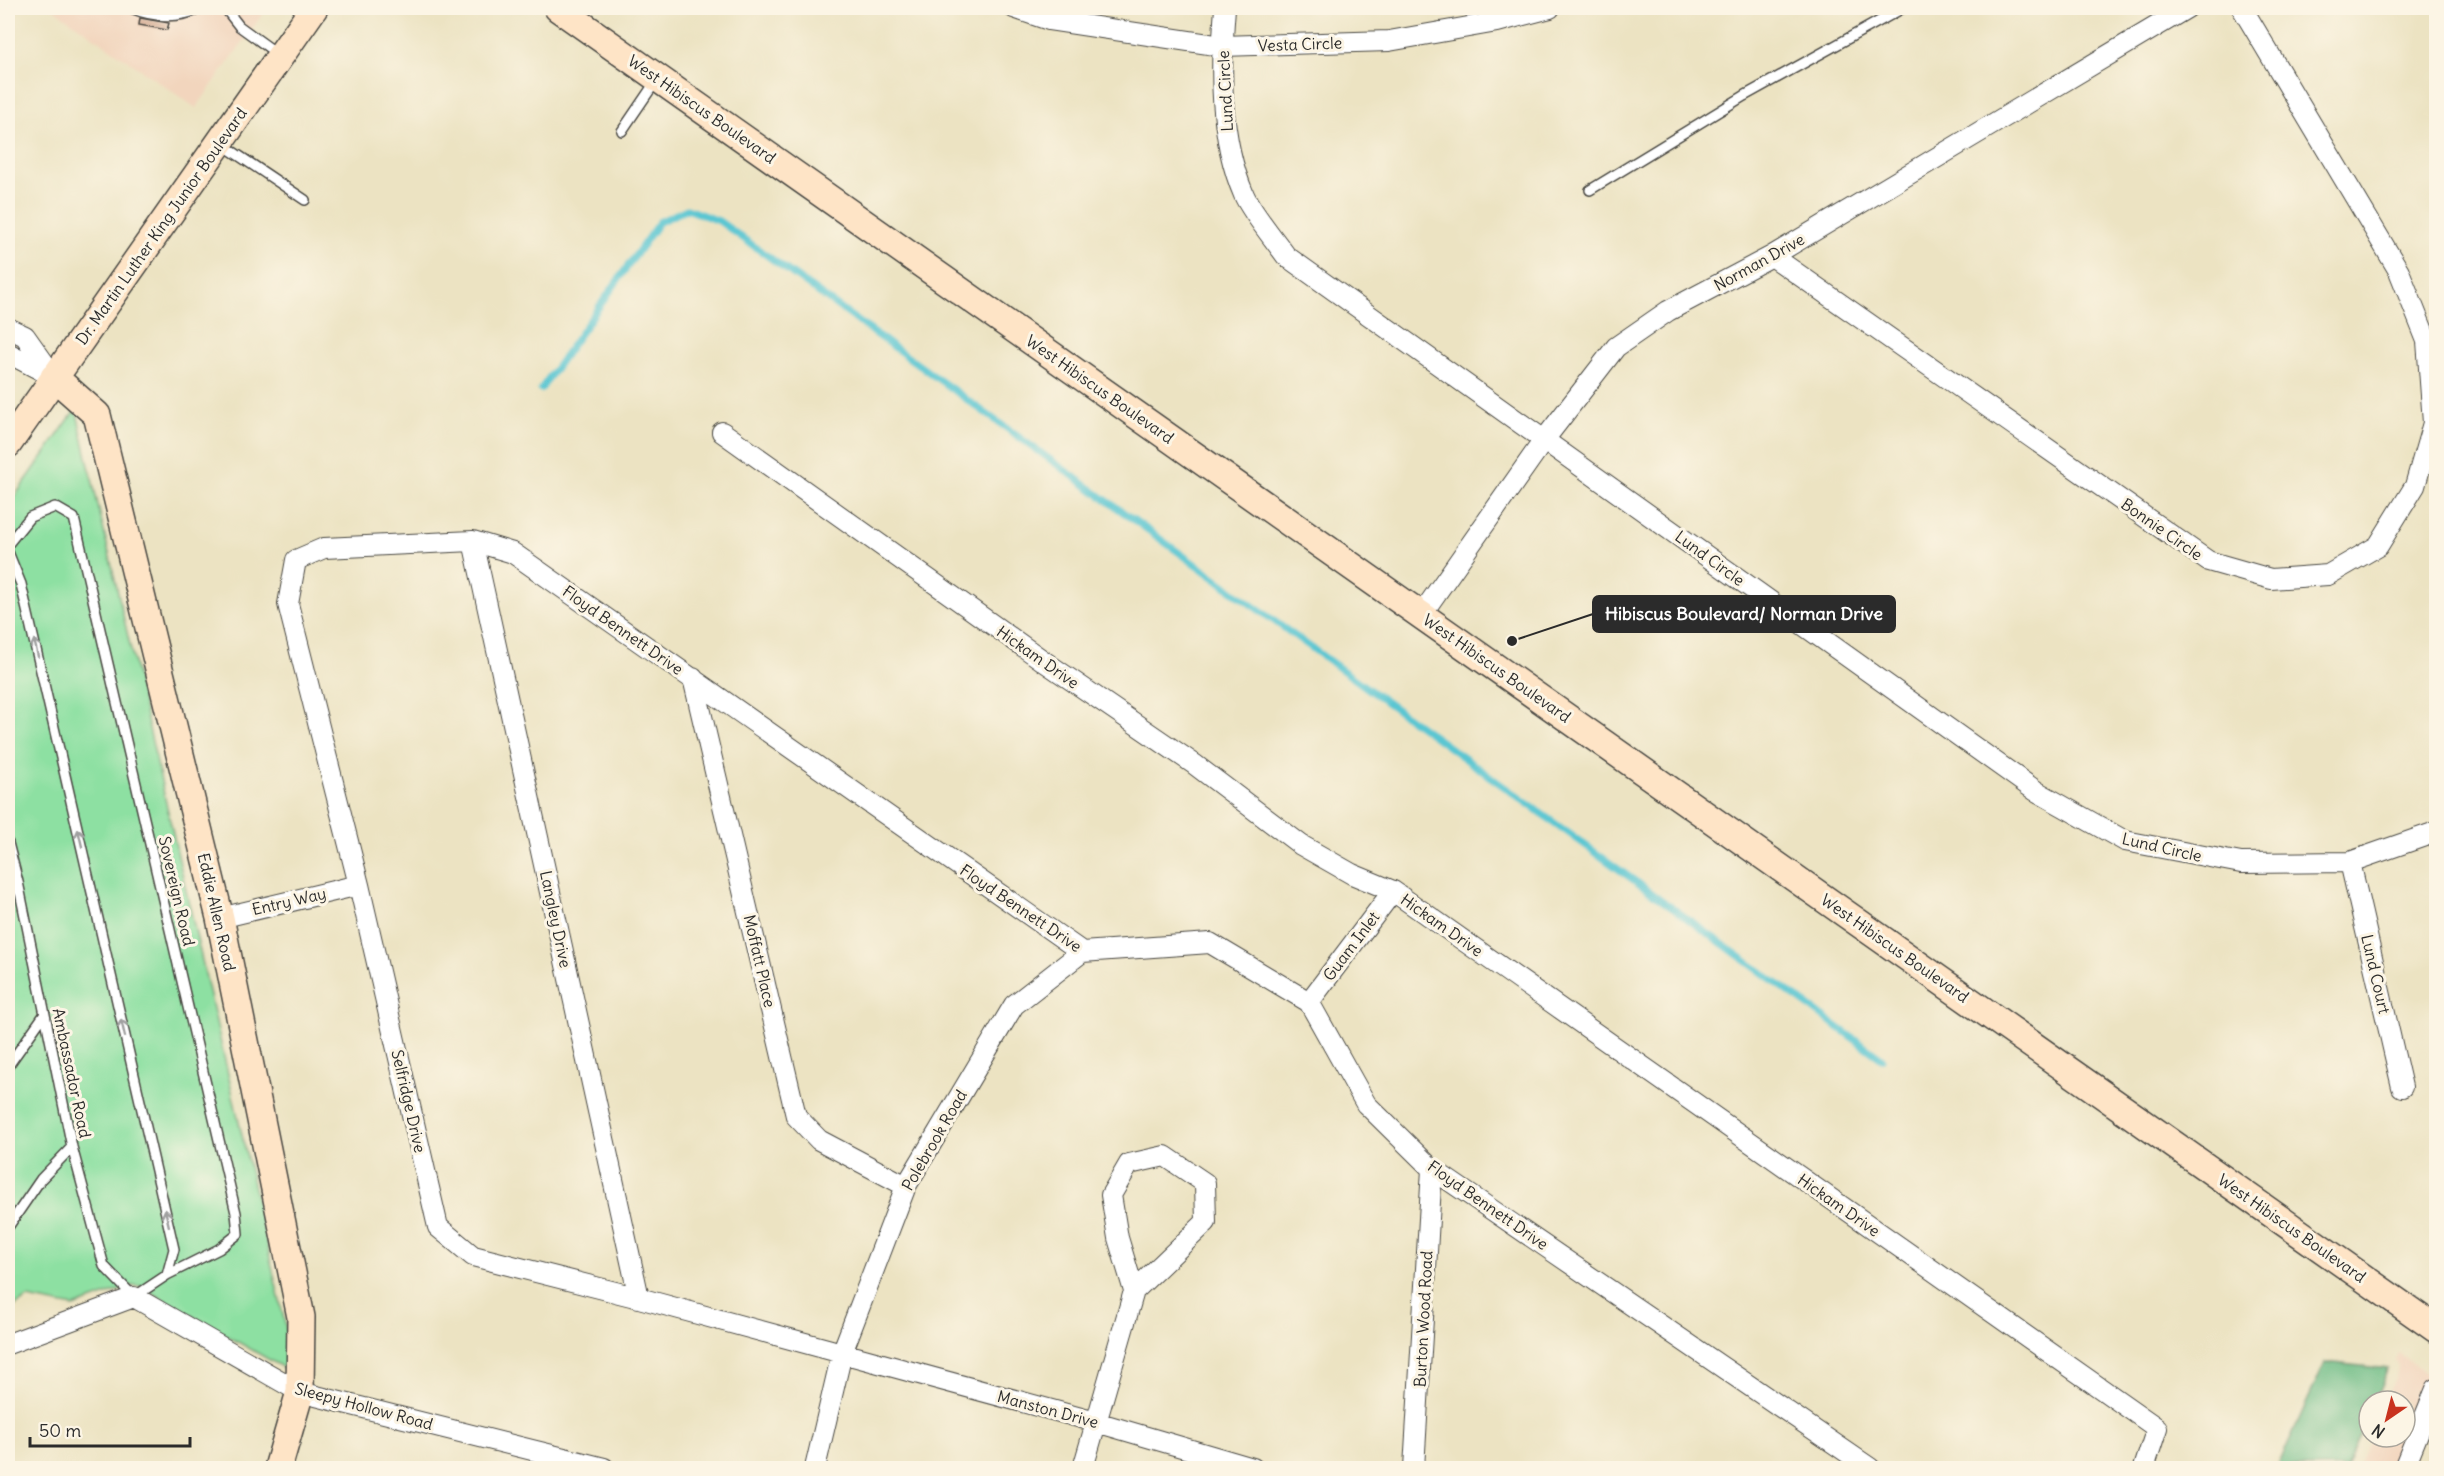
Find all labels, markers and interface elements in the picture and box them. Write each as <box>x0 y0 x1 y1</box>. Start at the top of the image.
street label: Vesta Circle <box>1257 33 1343 55</box>
street label: West Hibiscus Boulevard <box>624 50 780 168</box>
street label: Lund Circle <box>1213 50 1237 132</box>
street label: Dr. Martin Luther King Junior Boulevard <box>71 104 251 348</box>
street label: Norman Drive <box>1710 229 1808 295</box>
street label: West Hibiscus Boulevard <box>1022 330 1178 448</box>
street label: Bonnie Circle <box>2117 494 2207 564</box>
street label: Lund Circle <box>1671 526 1749 590</box>
street label: Floyd Bennett Drive <box>559 581 687 679</box>
callout: Hibiscus Boulevard/ Norman Drive <box>1593 596 1895 632</box>
text: Hibiscus Boulevard/ Norman Drive <box>1605 602 1883 625</box>
street label: West Hibiscus Boulevard <box>1419 609 1575 727</box>
street label: Hickam Drive <box>993 621 1083 693</box>
one-way arrow <box>30 639 42 658</box>
street label: Lund Circle <box>2120 828 2204 866</box>
one-way arrow <box>73 829 85 848</box>
street label: Sovereign Road <box>155 834 199 948</box>
street label: Eddie Allen Road <box>194 851 240 973</box>
street label: Floyd Bennett Drive <box>956 860 1086 956</box>
street label: Langley Drive <box>536 869 576 969</box>
street label: Entry Way <box>250 883 328 919</box>
street label: Hickam Drive <box>1397 889 1487 961</box>
street label: West Hibiscus Boulevard <box>1817 889 1973 1007</box>
street label: Guam Inlet <box>1318 907 1384 985</box>
street label: Moffatt Place <box>740 913 780 1009</box>
street label: Lund Court <box>2357 932 2395 1016</box>
street label: Ambassador Road <box>48 1006 96 1140</box>
one-way arrow <box>117 1019 129 1038</box>
street label: Selfridge Drive <box>387 1048 431 1154</box>
street label: Polebrook Road <box>897 1086 971 1194</box>
street label: Floyd Bennett Drive <box>1424 1156 1552 1254</box>
street label: Hickam Drive <box>1794 1169 1884 1241</box>
street label: West Hibiscus Boulevard <box>2214 1169 2370 1287</box>
one-way arrow <box>160 1209 172 1228</box>
street label: Burton Wood Road <box>1409 1250 1437 1388</box>
street label: Sleepy Hollow Road <box>293 1378 435 1434</box>
street label: Manston Drive <box>995 1386 1101 1432</box>
north arrow <box>2357 1389 2417 1449</box>
scale bar <box>30 1410 190 1448</box>
text: 50 m <box>39 1419 81 1442</box>
text: N <box>2368 1420 2389 1443</box>

